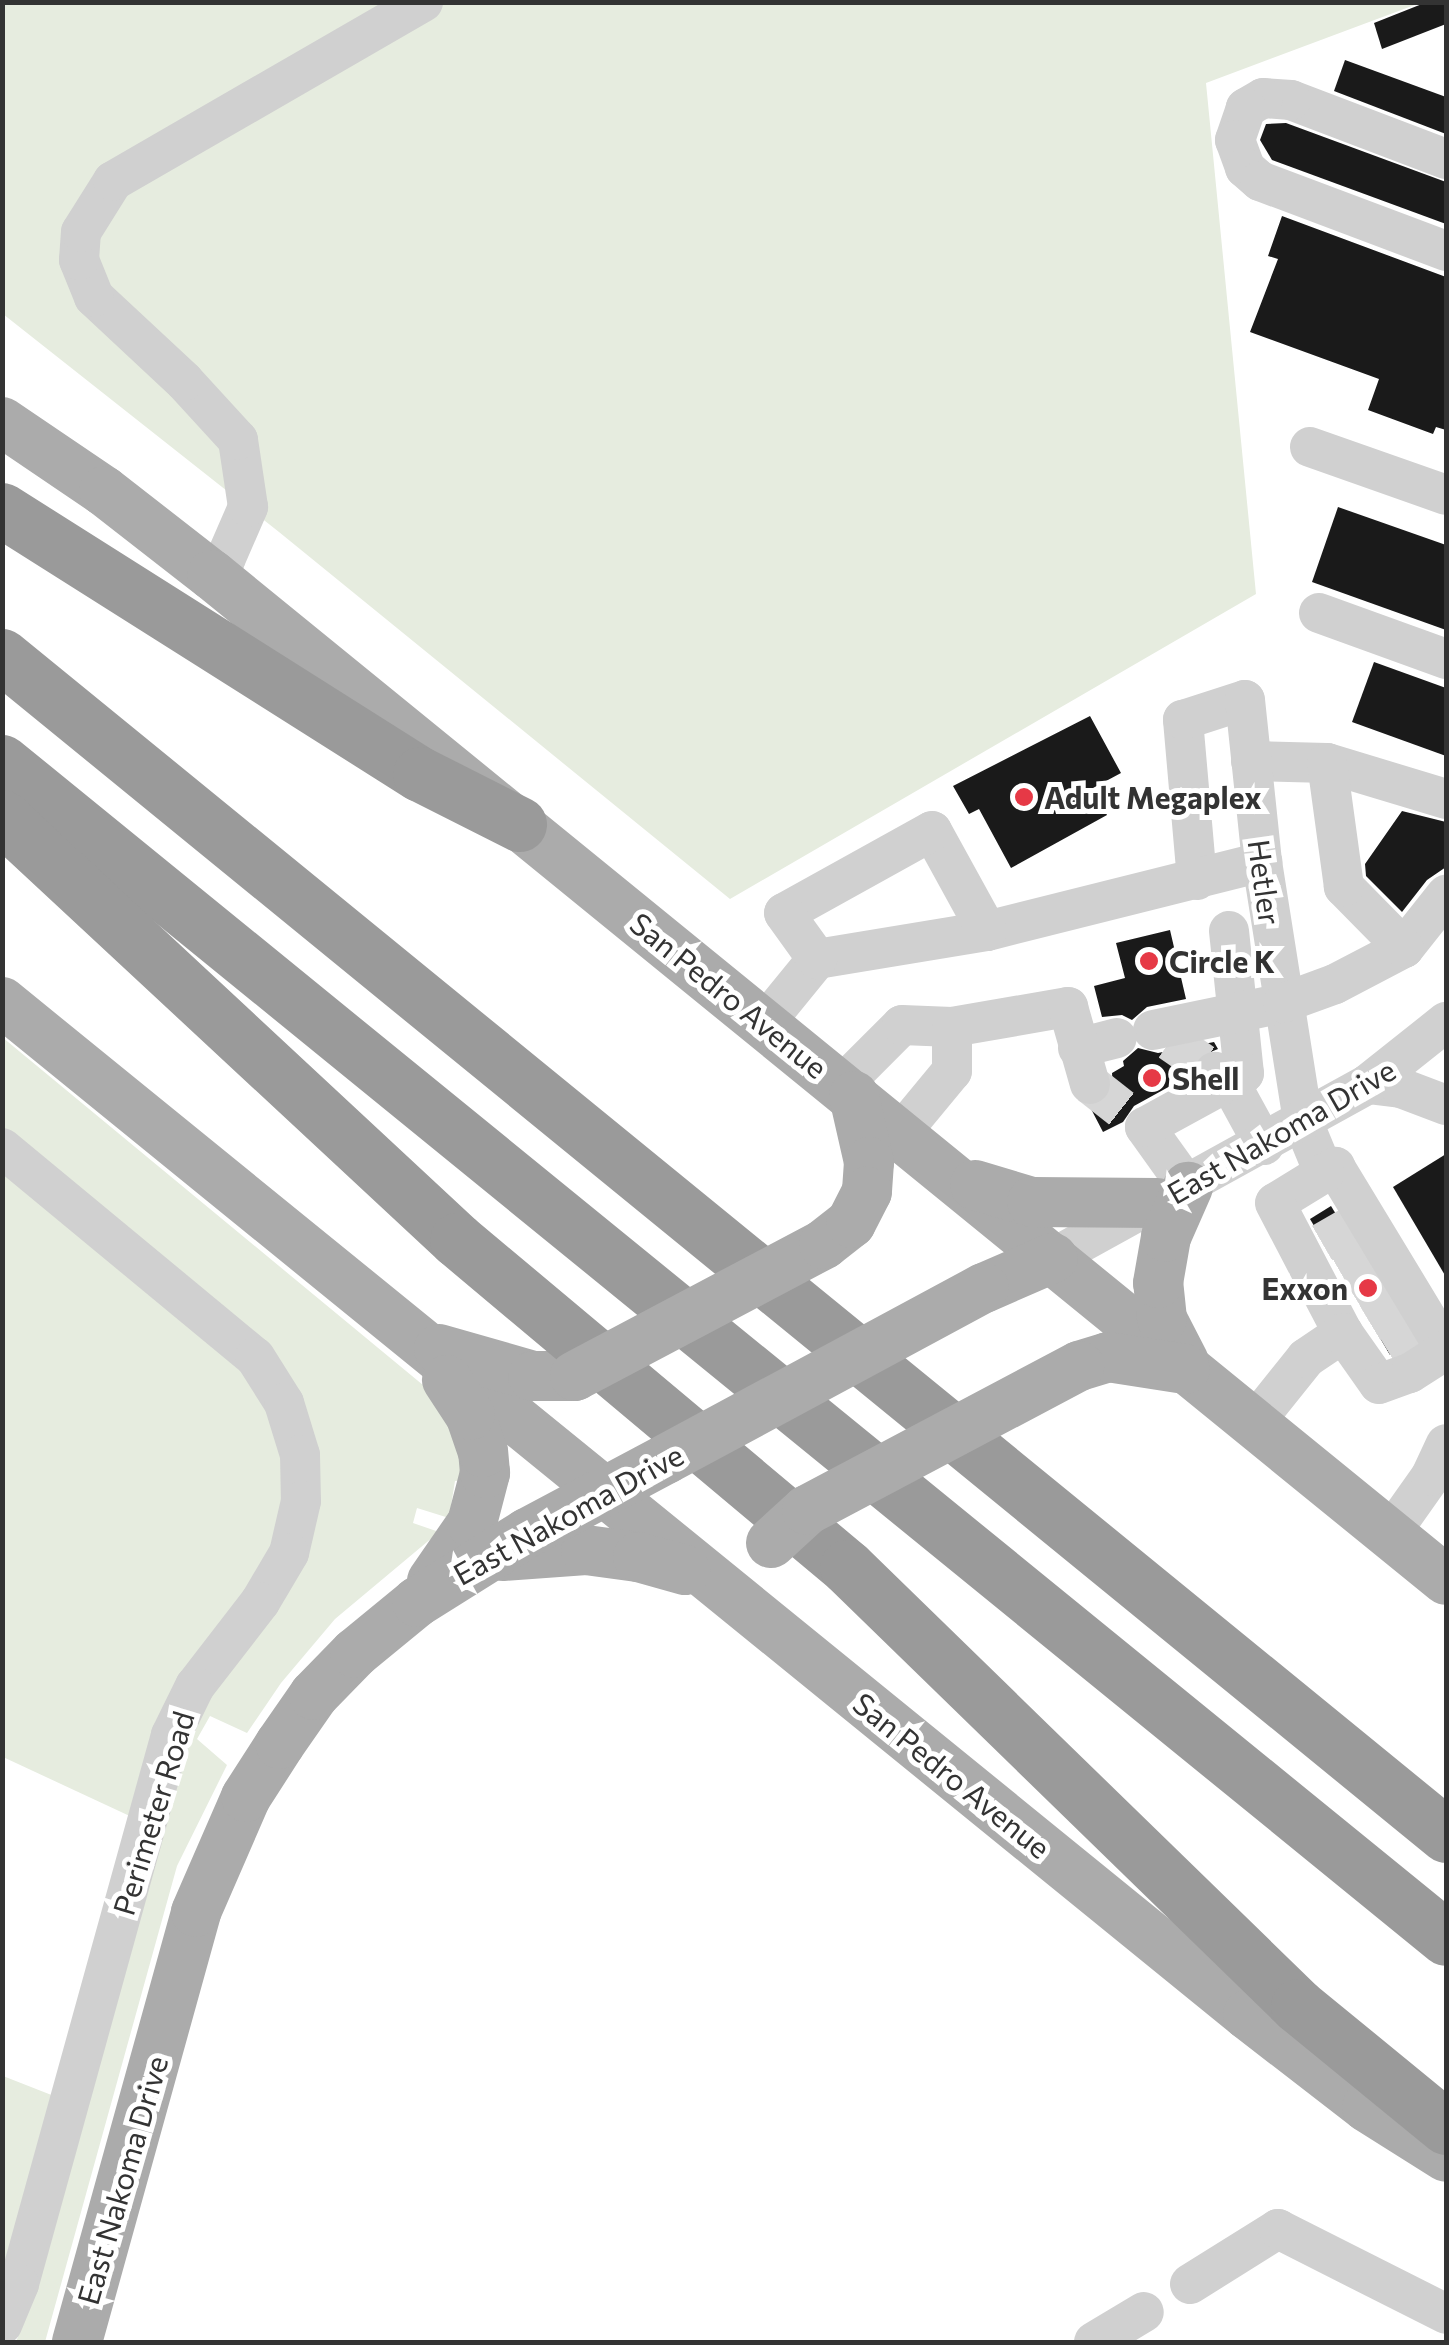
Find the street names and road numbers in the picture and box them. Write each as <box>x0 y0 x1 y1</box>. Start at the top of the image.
street label: Hetler <box>1241 837 1289 927</box>
street label: San Pedro Avenue <box>623 905 835 1085</box>
street label: East Nakoma Drive <box>1161 1051 1401 1211</box>
street label: East Nakoma Drive <box>447 1436 689 1592</box>
street label: San Pedro Avenue <box>846 1685 1058 1865</box>
street label: Perimeter Road <box>105 1707 201 1919</box>
street label: East Nakoma Drive <box>69 2052 175 2308</box>

